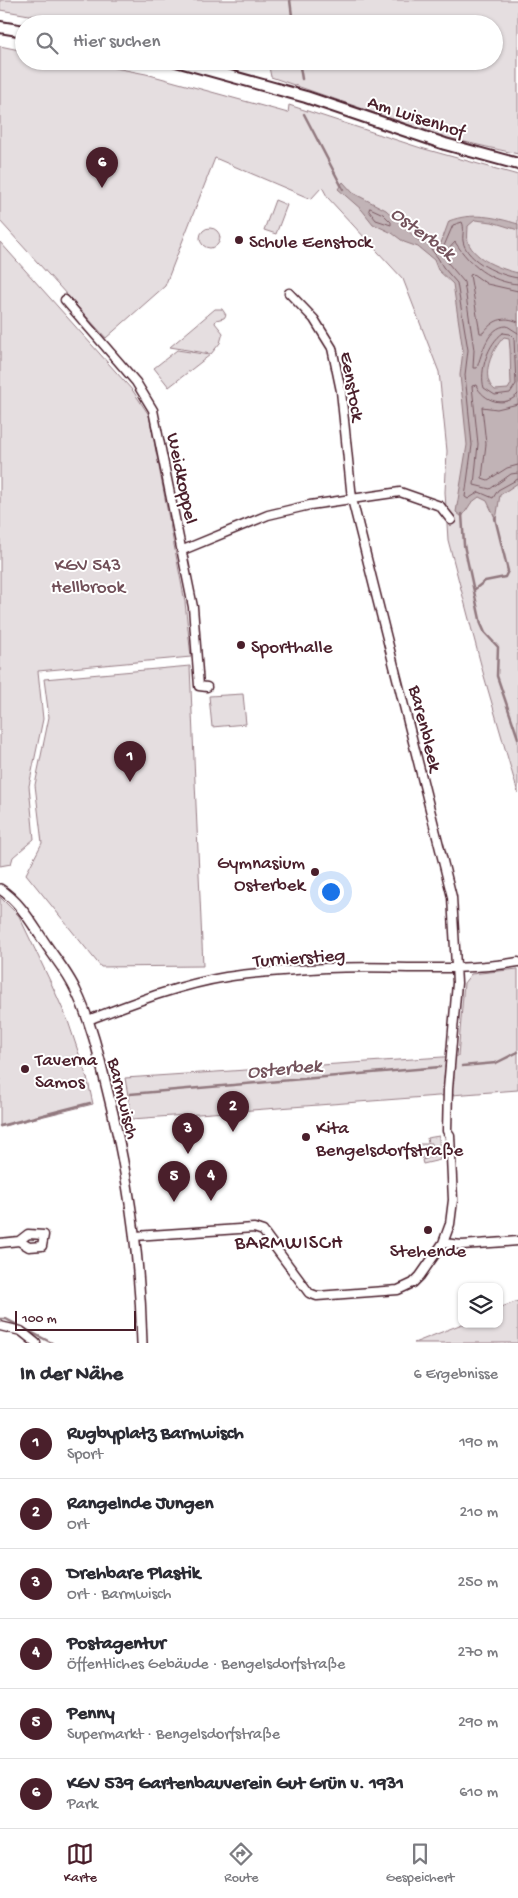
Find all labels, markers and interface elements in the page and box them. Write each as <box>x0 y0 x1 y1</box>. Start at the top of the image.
search box <box>15 15 503 70</box>
icon: search <box>33 29 61 57</box>
text: Hier suchen <box>73 31 160 54</box>
street label: Am Luisenhof <box>364 92 470 146</box>
pin: 6 <box>86 147 118 188</box>
water label: Osterbek <box>385 203 460 268</box>
place label: Schule Eenstock <box>249 232 374 255</box>
marker: Schule Eenstock <box>233 234 245 246</box>
street label: Eenstock <box>333 350 368 425</box>
street label: Weidkoppel <box>160 431 201 526</box>
park label: KGV 543 Hellbrook <box>51 555 127 600</box>
place label: Sporthalle <box>251 637 333 660</box>
marker: Sporthalle <box>235 639 247 651</box>
street label: Barenbleek <box>402 682 446 776</box>
pin: 1 <box>114 741 146 782</box>
place label: Gymnasium Osterbek <box>217 853 307 898</box>
marker: Gymnasium Osterbek <box>309 866 321 878</box>
your location <box>318 879 344 905</box>
street label: Turnierstieg <box>251 945 346 974</box>
place label: Taverna Samos <box>34 1050 99 1095</box>
street label: Barmwisch <box>100 1055 143 1142</box>
water label: Osterbek <box>246 1056 325 1085</box>
marker: Taverna Samos <box>19 1063 31 1075</box>
pin: 2 <box>217 1091 249 1132</box>
pin: 3 <box>172 1113 204 1154</box>
place label: Kita Bengelsdorfstraße <box>315 1118 463 1163</box>
marker: Kita Bengelsdorfstraße <box>300 1131 312 1143</box>
pin: 4 <box>195 1160 227 1201</box>
pin: 5 <box>158 1161 190 1202</box>
marker: Stehende <box>422 1224 434 1236</box>
district label: BARMWISCH <box>234 1233 343 1256</box>
place label: Stehende <box>390 1241 466 1264</box>
map controls <box>458 1283 503 1328</box>
button: layers <box>458 1283 503 1328</box>
scale bar <box>15 1308 136 1331</box>
text: 100 m <box>22 1311 57 1328</box>
text: In der Nähe <box>20 1363 123 1388</box>
text: 6 Ergebnisse <box>414 1366 498 1385</box>
text: Rugbyplatz Barmwisch <box>67 1423 244 1446</box>
text: 1 <box>33 1434 39 1453</box>
text: 190 m <box>459 1434 498 1453</box>
text: Sport <box>67 1446 103 1465</box>
text: Rangelnde Jungen <box>67 1493 213 1516</box>
text: 2 <box>32 1504 40 1523</box>
text: 210 m <box>459 1504 498 1523</box>
text: Ort <box>67 1516 89 1535</box>
text: Drehbare Plastik <box>67 1563 200 1586</box>
text: 3 <box>32 1574 40 1593</box>
text: 250 m <box>458 1574 498 1593</box>
text: Ort · Barmwisch <box>67 1586 171 1605</box>
text: Postagentur <box>67 1633 166 1656</box>
text: 4 <box>32 1644 40 1663</box>
text: 270 m <box>458 1644 498 1663</box>
text: Öffentliches Gebäude · Bengelsdorfstraße <box>67 1656 345 1675</box>
text: Penny <box>67 1703 115 1726</box>
text: 5 <box>32 1714 40 1733</box>
text: 290 m <box>458 1714 498 1733</box>
text: Supermarkt · Bengelsdorfstraße <box>67 1726 280 1745</box>
text: KGV 539 Gartenbauverein Gut Grün v. 1931 <box>67 1773 404 1796</box>
text: 6 <box>32 1784 40 1803</box>
text: 610 m <box>459 1784 498 1803</box>
text: Park <box>67 1796 98 1815</box>
tab: Karte <box>64 1840 97 1887</box>
tab: Route <box>224 1840 258 1887</box>
tab: Gespeichert <box>386 1840 454 1887</box>

